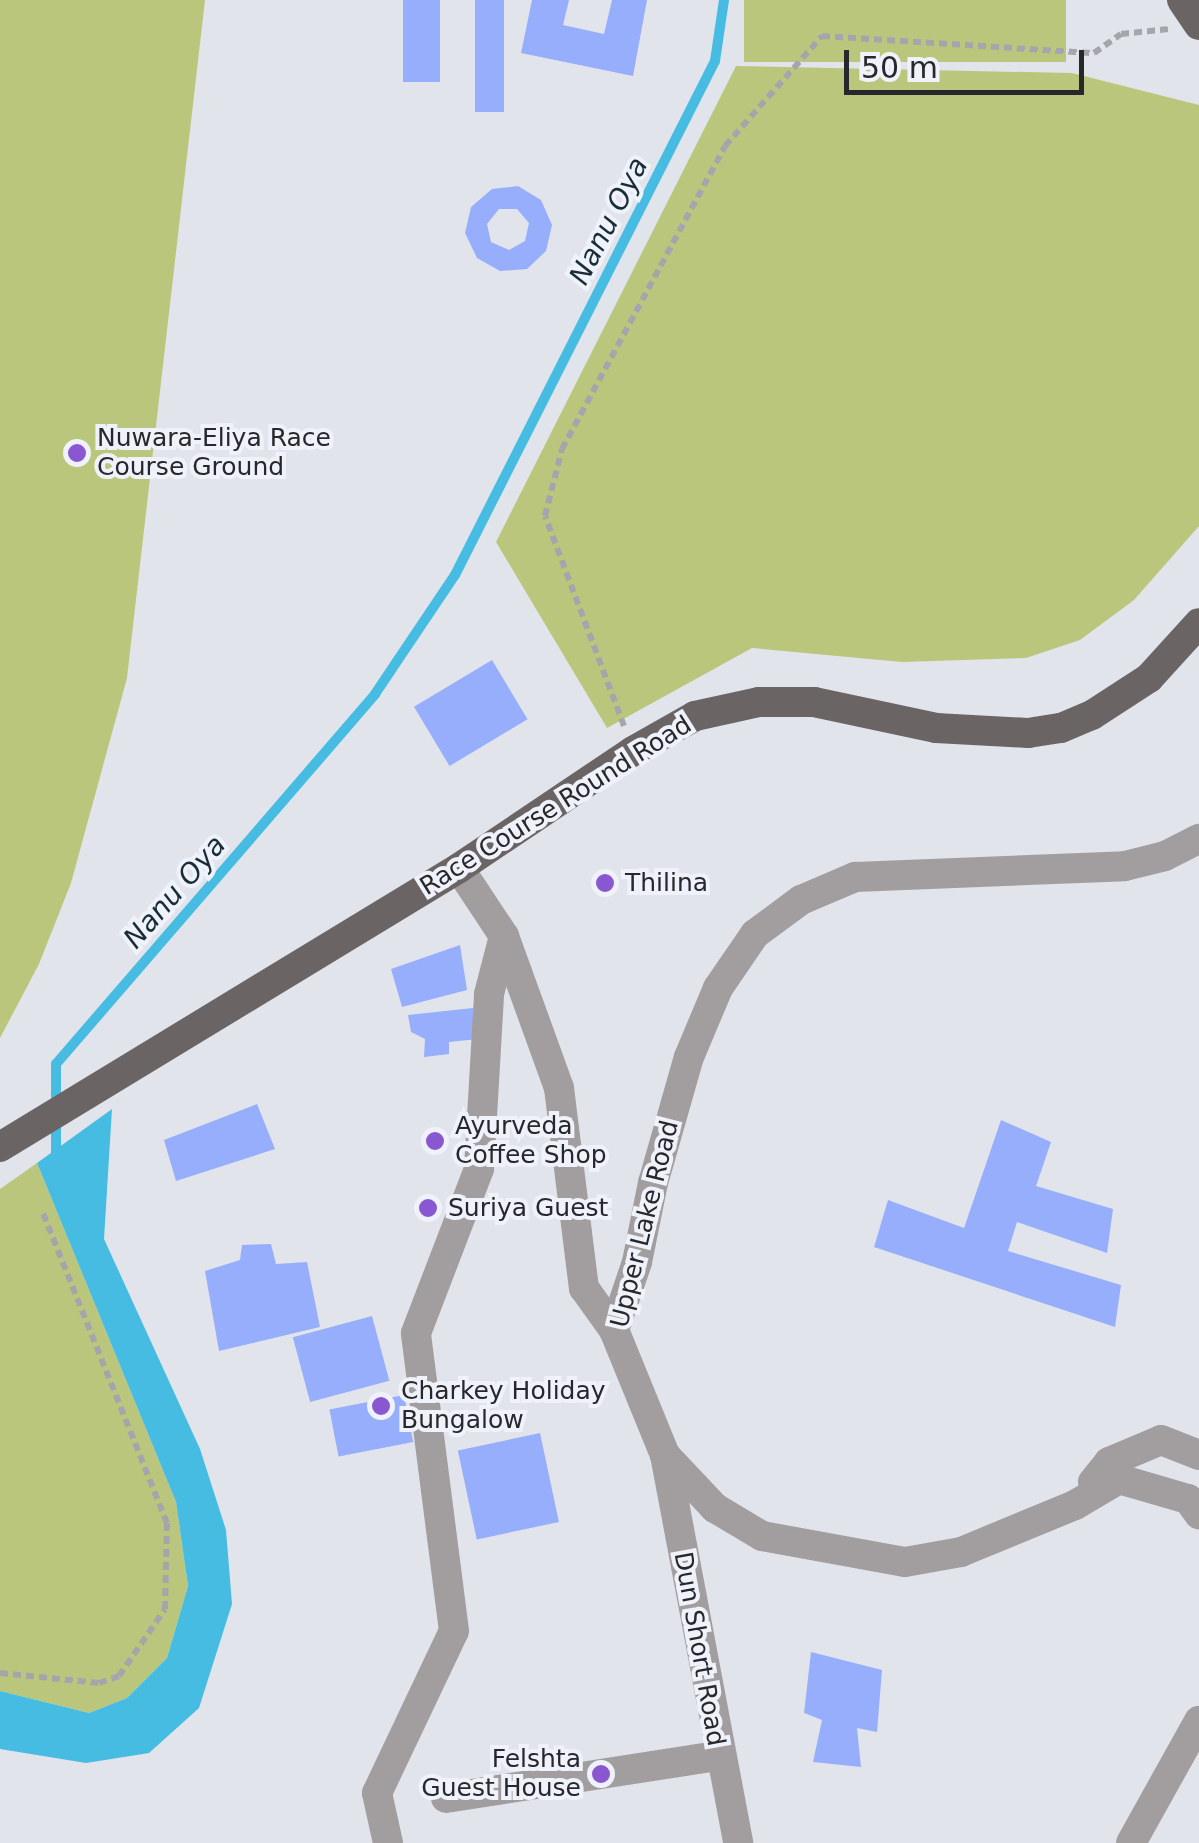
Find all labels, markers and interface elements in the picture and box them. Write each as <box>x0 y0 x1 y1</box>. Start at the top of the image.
scale bar <box>849 30 1089 92</box>
text: 50 m <box>861 50 938 85</box>
water label: Nanu Oya <box>563 152 655 290</box>
place label: Nuwara-Eliya Race Course Ground <box>97 424 331 483</box>
marker: Nuwara-Eliya Race Course Ground <box>66 442 88 464</box>
street label: Race Course Round Road <box>415 710 697 902</box>
water label: Nanu Oya <box>117 829 233 955</box>
place label: Thilina <box>625 868 708 898</box>
marker: Thilina <box>594 872 616 894</box>
place label: Ayurveda Coffee Shop <box>455 1112 607 1171</box>
street label: Upper Lake Road <box>605 1117 685 1331</box>
marker: Ayurveda Coffee Shop <box>424 1130 446 1152</box>
place label: Suriya Guest <box>448 1193 608 1223</box>
marker: Suriya Guest <box>417 1197 439 1219</box>
place label: Charkey Holiday Bungalow <box>401 1377 606 1436</box>
marker: Charkey Holiday Bungalow <box>370 1395 392 1417</box>
street label: Dun Short Road <box>667 1550 731 1748</box>
place label: Felshta Guest House <box>421 1745 581 1804</box>
marker: Felshta Guest House <box>590 1763 612 1785</box>

